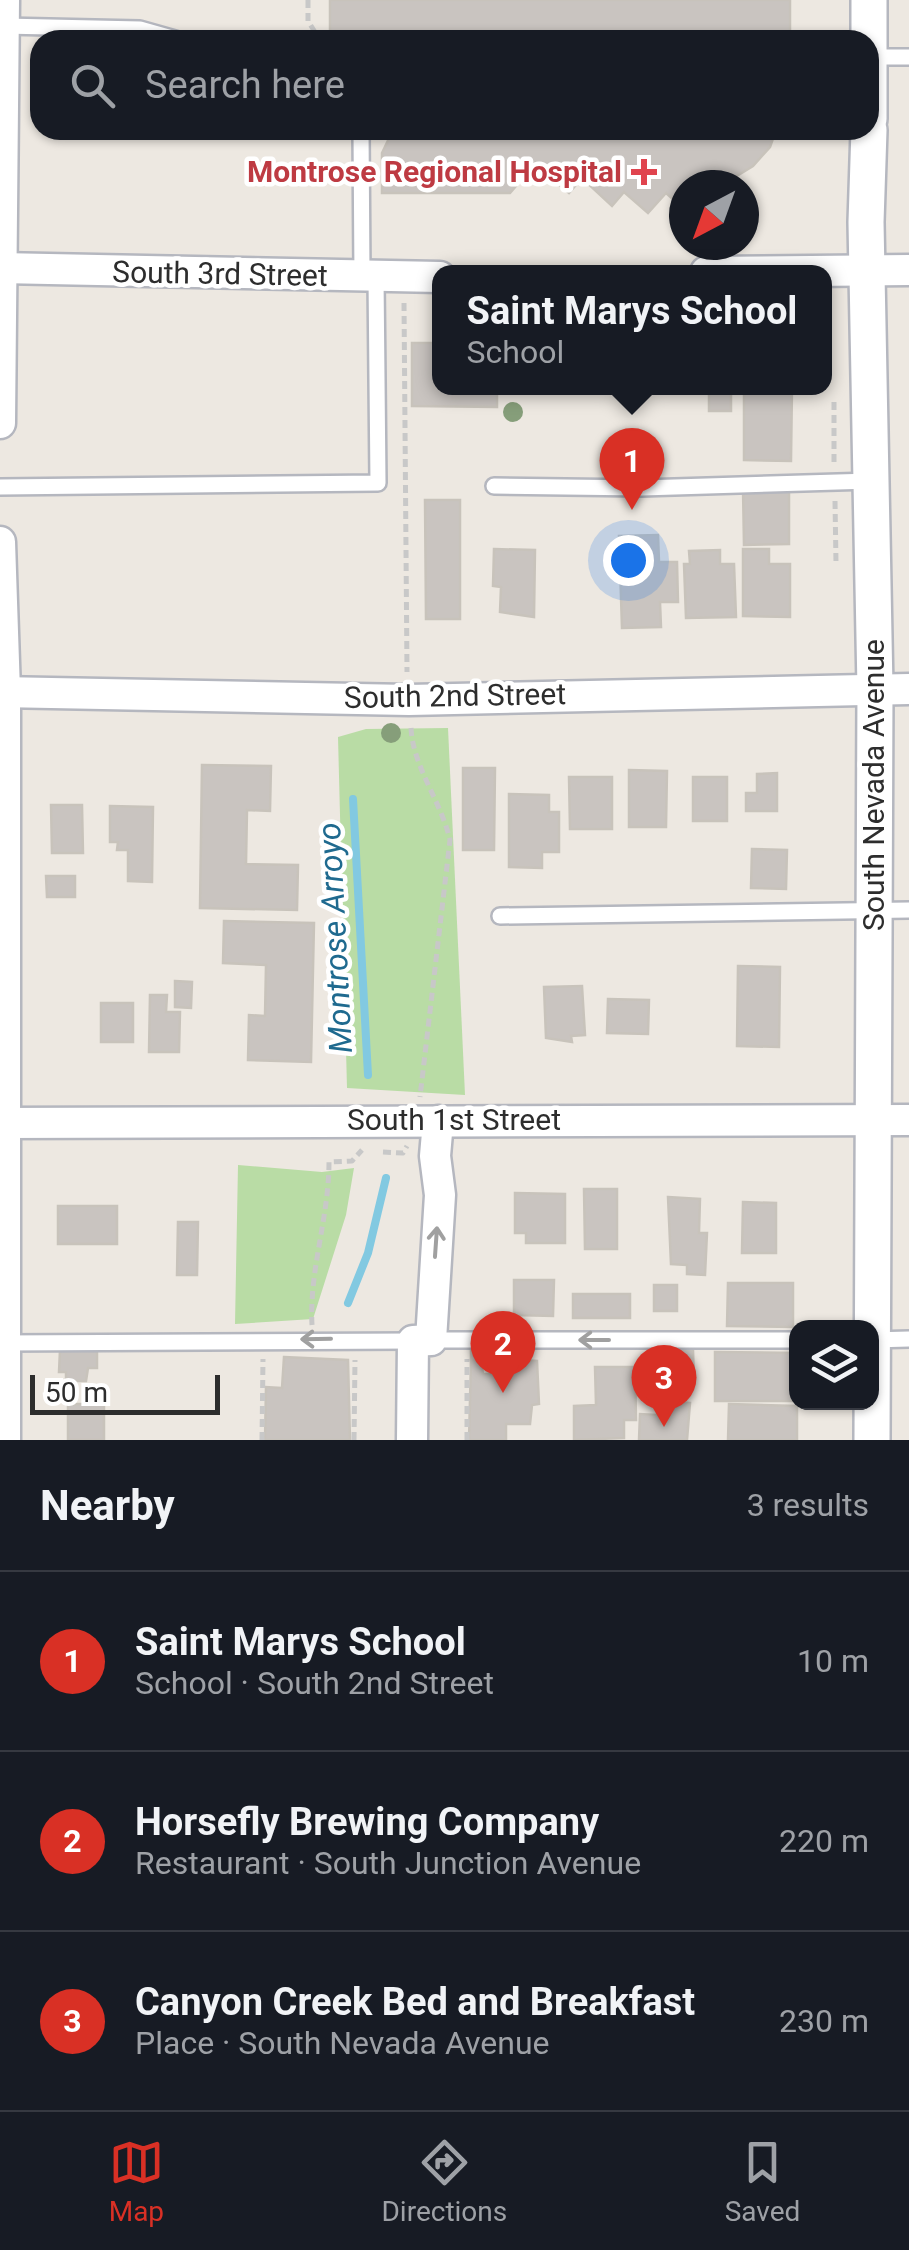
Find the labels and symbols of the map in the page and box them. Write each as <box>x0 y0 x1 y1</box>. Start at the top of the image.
place label: Montrose Regional Hospital <box>247 154 622 189</box>
marker: Montrose Regional Hospital <box>631 159 657 185</box>
north arrow <box>669 170 759 260</box>
street label: South 3rd Street <box>112 254 328 293</box>
pin: 1 <box>600 428 664 510</box>
your location <box>603 535 654 586</box>
street label: South Nevada Avenue <box>856 639 891 931</box>
street label: South 2nd Street <box>344 676 566 715</box>
water label: Montrose Arroyo <box>310 822 360 1054</box>
street label: South 1st Street <box>347 1102 561 1137</box>
one-way arrow <box>427 1227 446 1259</box>
pin: 2 <box>470 1310 536 1393</box>
one-way arrow <box>300 1330 332 1348</box>
one-way arrow <box>579 1330 612 1350</box>
pin: 3 <box>632 1344 696 1427</box>
scale bar <box>30 1370 220 1414</box>

